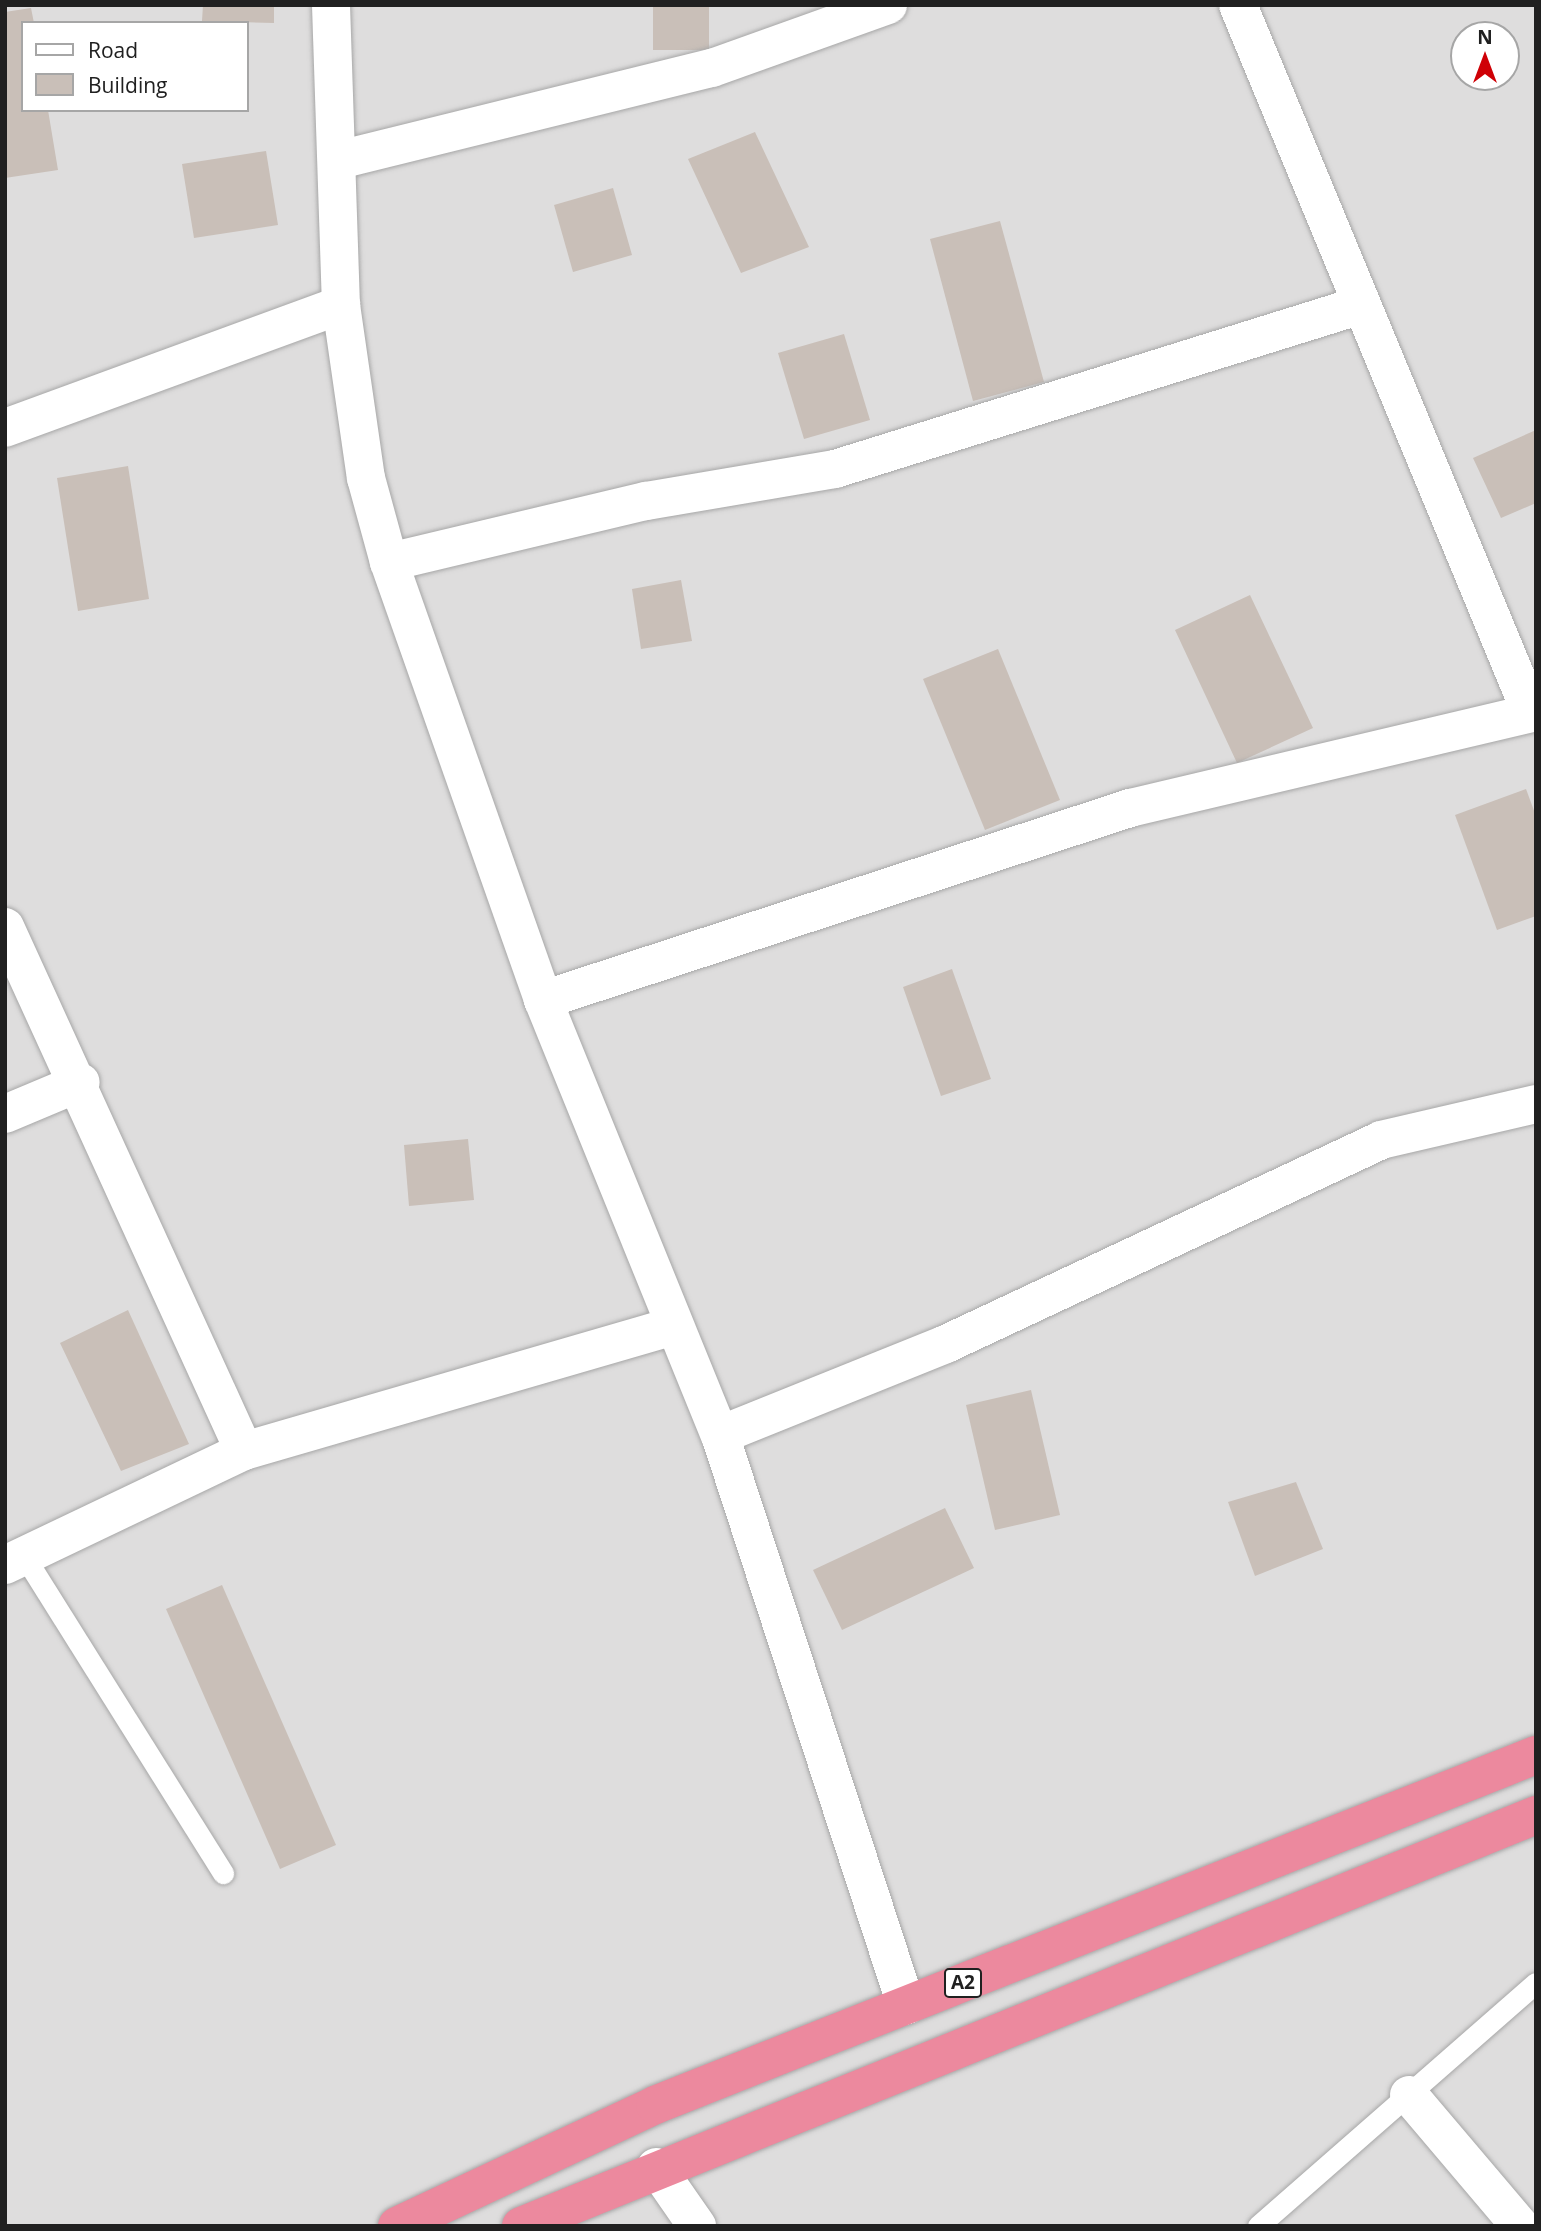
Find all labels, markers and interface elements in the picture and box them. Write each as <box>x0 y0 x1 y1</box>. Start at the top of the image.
legend <box>21 21 248 112</box>
north arrow <box>1450 21 1520 91</box>
text: N <box>1477 24 1493 50</box>
text: Road <box>88 36 138 64</box>
text: Building <box>88 71 167 99</box>
road number: A2 <box>944 1968 982 1998</box>

